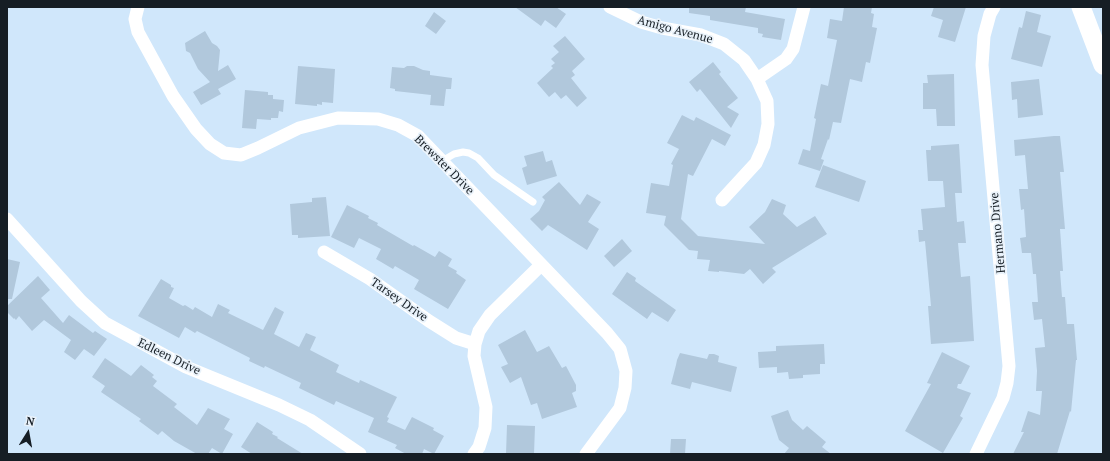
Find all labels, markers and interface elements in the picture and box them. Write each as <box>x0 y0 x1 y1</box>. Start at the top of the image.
street label: Amigo Avenue <box>636 13 714 47</box>
street label: Brewster Drive <box>411 132 477 198</box>
street label: Hermano Drive <box>987 192 1009 274</box>
street label: Tarsey Drive <box>368 275 430 325</box>
street label: Edleen Drive <box>135 336 203 378</box>
north arrow <box>8 413 48 453</box>
text: N <box>25 414 36 429</box>

